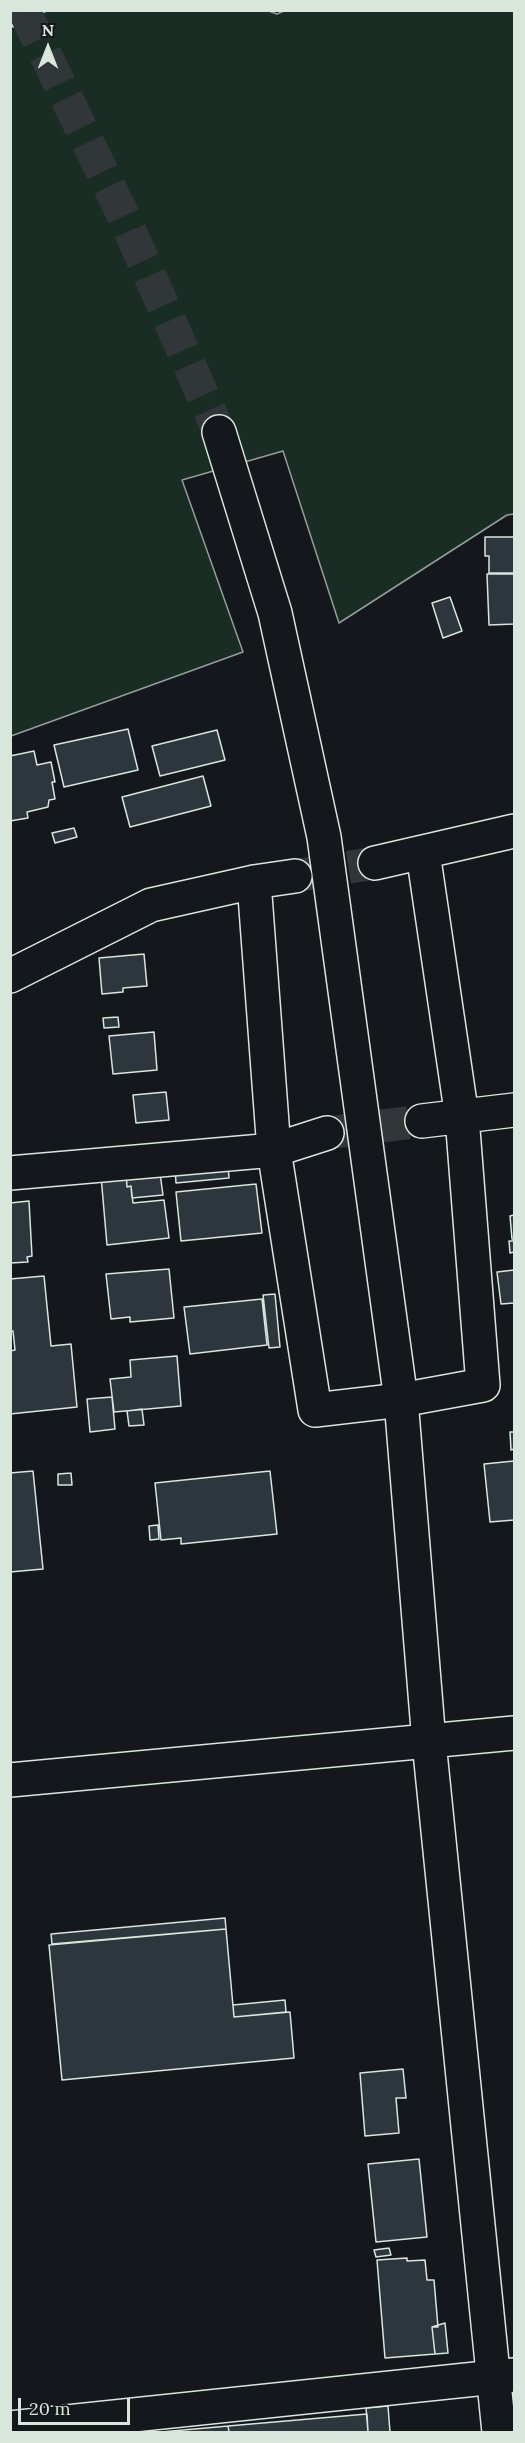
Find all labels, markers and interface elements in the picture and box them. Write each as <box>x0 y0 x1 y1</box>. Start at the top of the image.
north arrow <box>18 18 78 78</box>
text: N <box>42 20 54 40</box>
scale bar <box>21 2386 134 2424</box>
text: 20 m <box>29 2397 71 2420</box>

